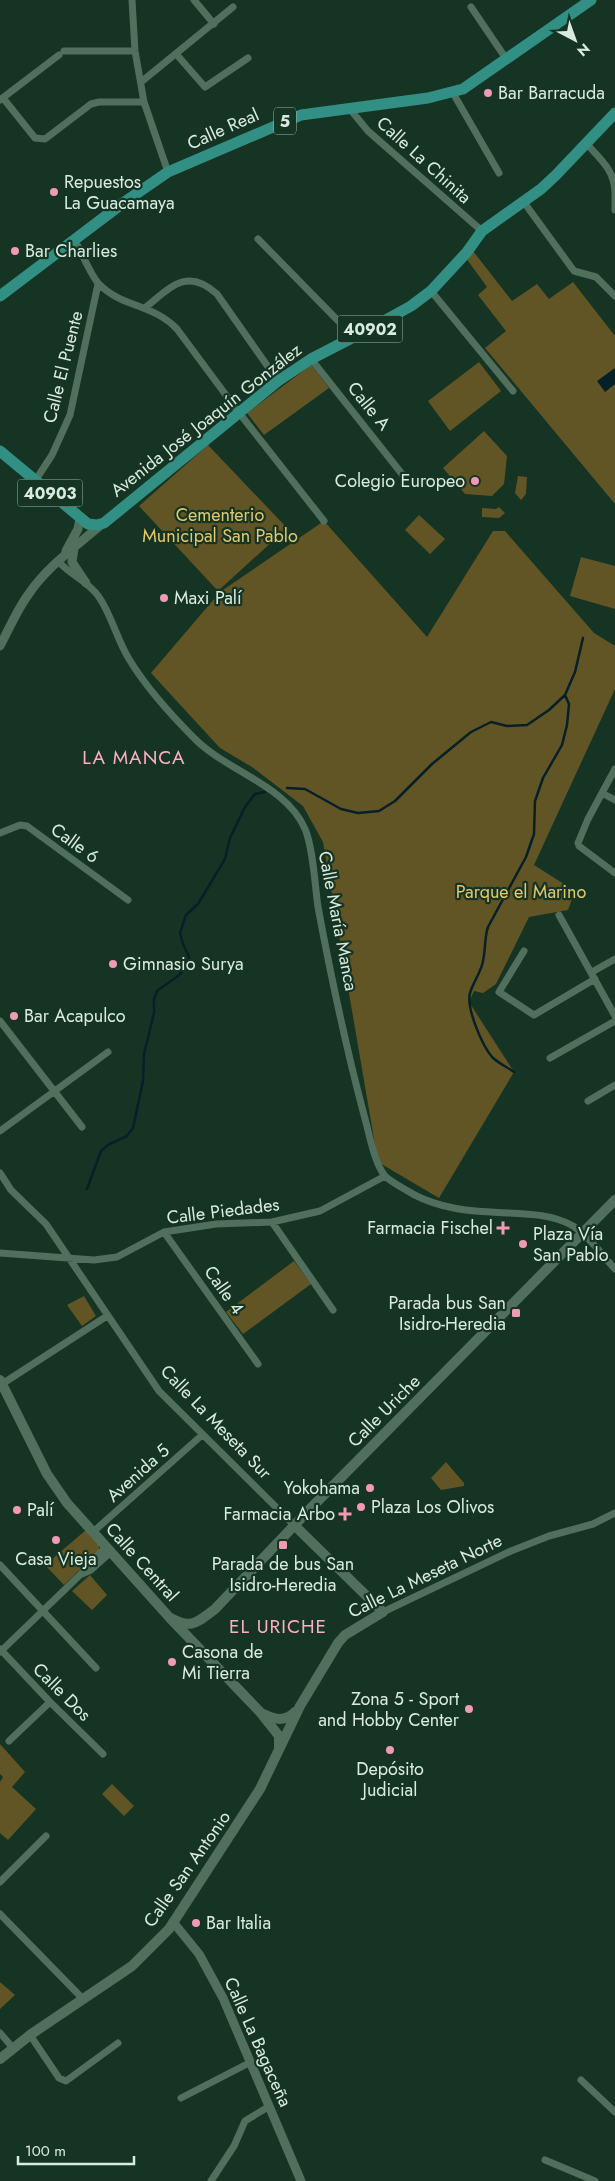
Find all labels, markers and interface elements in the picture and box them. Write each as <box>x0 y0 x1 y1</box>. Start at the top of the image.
north arrow <box>550 15 600 65</box>
text: N <box>573 39 594 61</box>
place label: Bar Barracuda <box>498 80 605 106</box>
marker: Bar Barracuda <box>482 87 494 99</box>
street label: Calle Real <box>183 102 263 156</box>
road number: 5 <box>274 108 296 134</box>
street label: Calle La Chinita <box>371 110 477 210</box>
place label: Repuestos La Guacamaya <box>64 169 175 216</box>
marker: Repuestos La Guacamaya <box>48 186 60 198</box>
place label: Bar Charlies <box>25 238 117 264</box>
marker: Bar Charlies <box>9 245 21 257</box>
street label: Calle El Puente <box>37 308 89 426</box>
road number: 40902 <box>338 316 402 342</box>
street label: Avenida José Joaquín González <box>105 337 308 503</box>
street label: Calle A <box>341 376 397 436</box>
place label: Colegio Europeo <box>335 468 465 494</box>
marker: Colegio Europeo <box>469 475 481 487</box>
road number: 40903 <box>18 479 82 506</box>
park label: Cementerio Municipal San Pablo <box>142 502 298 549</box>
place label: Maxi Palí <box>174 585 243 611</box>
marker: Maxi Palí <box>158 592 170 604</box>
district label: LA MANCA <box>82 744 186 771</box>
street label: Calle 6 <box>45 817 105 869</box>
street label: Calle María Manca <box>312 849 364 993</box>
park label: Parque el Marino <box>456 879 586 905</box>
place label: Gimnasio Surya <box>123 951 244 977</box>
marker: Gimnasio Surya <box>107 958 119 970</box>
place label: Bar Acapulco <box>24 1003 126 1029</box>
marker: Bar Acapulco <box>8 1010 20 1022</box>
street label: Calle Piedades <box>165 1191 281 1231</box>
place label: Farmacia Fischel <box>367 1215 493 1241</box>
place label: Plaza Vía San Pablo <box>533 1221 609 1268</box>
marker: Farmacia Fischel <box>497 1222 509 1234</box>
marker: Plaza Vía San Pablo <box>517 1238 529 1250</box>
street label: Calle 4 <box>198 1260 250 1320</box>
place label: Parada bus San Isidro-Heredia <box>389 1290 506 1337</box>
marker: Parada bus San Isidro-Heredia <box>510 1307 522 1319</box>
street label: Calle La Meseta Sur <box>154 1359 278 1486</box>
street label: Calle Uriche <box>342 1369 426 1453</box>
street label: Avenida 5 <box>101 1438 175 1508</box>
place label: Yokohama <box>284 1475 360 1501</box>
marker: Yokohama <box>364 1482 376 1494</box>
place label: Plaza Los Olivos <box>371 1494 494 1520</box>
place label: Palí <box>27 1497 55 1523</box>
place label: Farmacia Arbo <box>224 1501 335 1527</box>
marker: Plaza Los Olivos <box>355 1501 367 1513</box>
marker: Palí <box>11 1504 23 1516</box>
marker: Farmacia Arbo <box>339 1508 351 1520</box>
street label: Calle Central <box>99 1517 185 1607</box>
street label: Calle La Meseta Norte <box>344 1527 506 1625</box>
marker: Casa Vieja <box>50 1534 62 1546</box>
marker: Parada de bus San Isidro-Heredia <box>277 1539 289 1551</box>
place label: Casa Vieja <box>15 1546 97 1572</box>
place label: Parada de bus San Isidro-Heredia <box>212 1551 354 1598</box>
district label: EL URICHE <box>229 1613 327 1640</box>
place label: Casona de Mi Tierra <box>182 1639 263 1686</box>
marker: Casona de Mi Tierra <box>166 1656 178 1668</box>
street label: Calle Dos <box>27 1657 97 1727</box>
place label: Zona 5 - Sport and Hobby Center <box>318 1686 460 1733</box>
marker: Zona 5 - Sport and Hobby Center <box>463 1703 475 1715</box>
marker: Depósito Judicial <box>384 1744 396 1756</box>
place label: Depósito Judicial <box>356 1756 424 1803</box>
street label: Calle San Antonio <box>137 1805 237 1932</box>
place label: Bar Italia <box>206 1910 271 1936</box>
marker: Bar Italia <box>190 1917 202 1929</box>
street label: Calle La Bagaceña <box>218 1973 298 2111</box>
scale bar <box>18 2134 134 2166</box>
text: 100 m <box>25 2140 66 2162</box>

